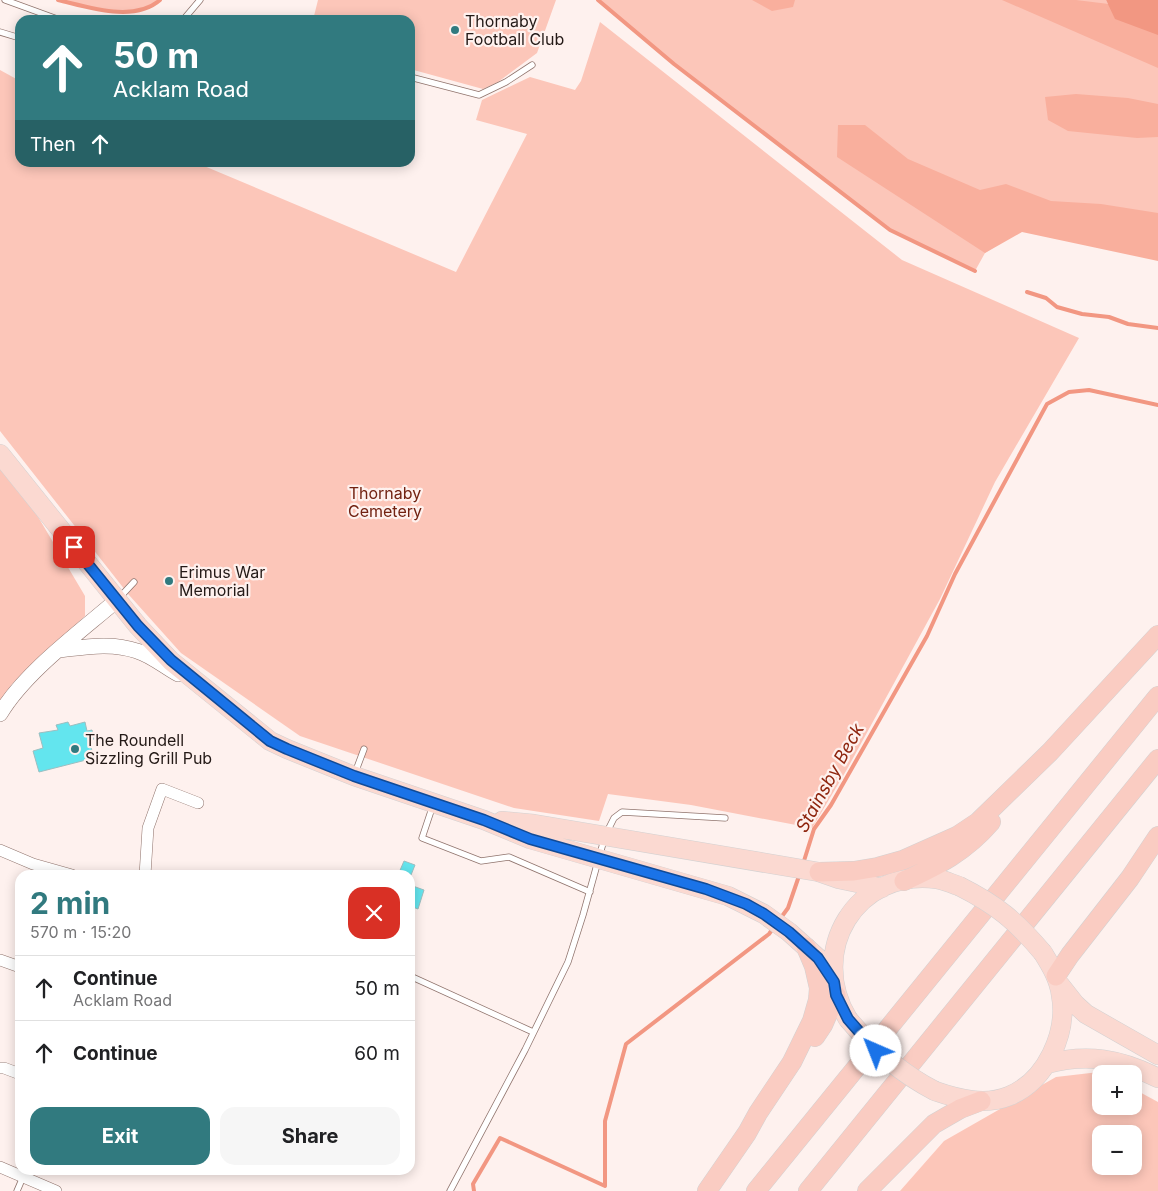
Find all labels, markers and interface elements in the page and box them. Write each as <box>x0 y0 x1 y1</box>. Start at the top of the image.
place label: Thornaby Football Club <box>465 11 564 49</box>
marker: Thornaby Football Club <box>449 24 461 36</box>
text: 50 m <box>113 34 199 76</box>
icon: ahead <box>30 35 95 100</box>
text: Acklam Road <box>113 76 249 102</box>
icon: ahead <box>86 130 114 158</box>
text: Then <box>30 133 76 156</box>
park label: Thornaby Cemetery <box>348 483 422 521</box>
pin <box>53 526 95 568</box>
icon: arrive <box>60 533 88 561</box>
place label: Erimus War Memorial <box>179 562 265 600</box>
marker: Erimus War Memorial <box>163 575 175 587</box>
water label: Stainsby Beck <box>791 719 869 836</box>
place label: The Roundell Sizzling Grill Pub <box>85 730 212 768</box>
marker: The Roundell Sizzling Grill Pub <box>69 743 81 755</box>
text: 2 min <box>30 885 110 921</box>
button: close <box>348 887 400 939</box>
text: 570 m · 15:20 <box>30 922 131 942</box>
text: Continue <box>73 967 158 990</box>
icon: ahead <box>30 974 58 1002</box>
text: 50 m <box>354 977 400 1000</box>
text: Acklam Road <box>73 990 172 1010</box>
position arrow <box>849 1024 901 1076</box>
icon: ahead <box>30 1039 58 1067</box>
text: Continue <box>73 1042 158 1065</box>
text: 60 m <box>354 1042 400 1065</box>
map controls <box>1092 1065 1142 1175</box>
button: + <box>1092 1065 1142 1115</box>
button: Exit <box>30 1107 210 1165</box>
button: Share <box>220 1107 400 1165</box>
button: − <box>1092 1125 1142 1175</box>

